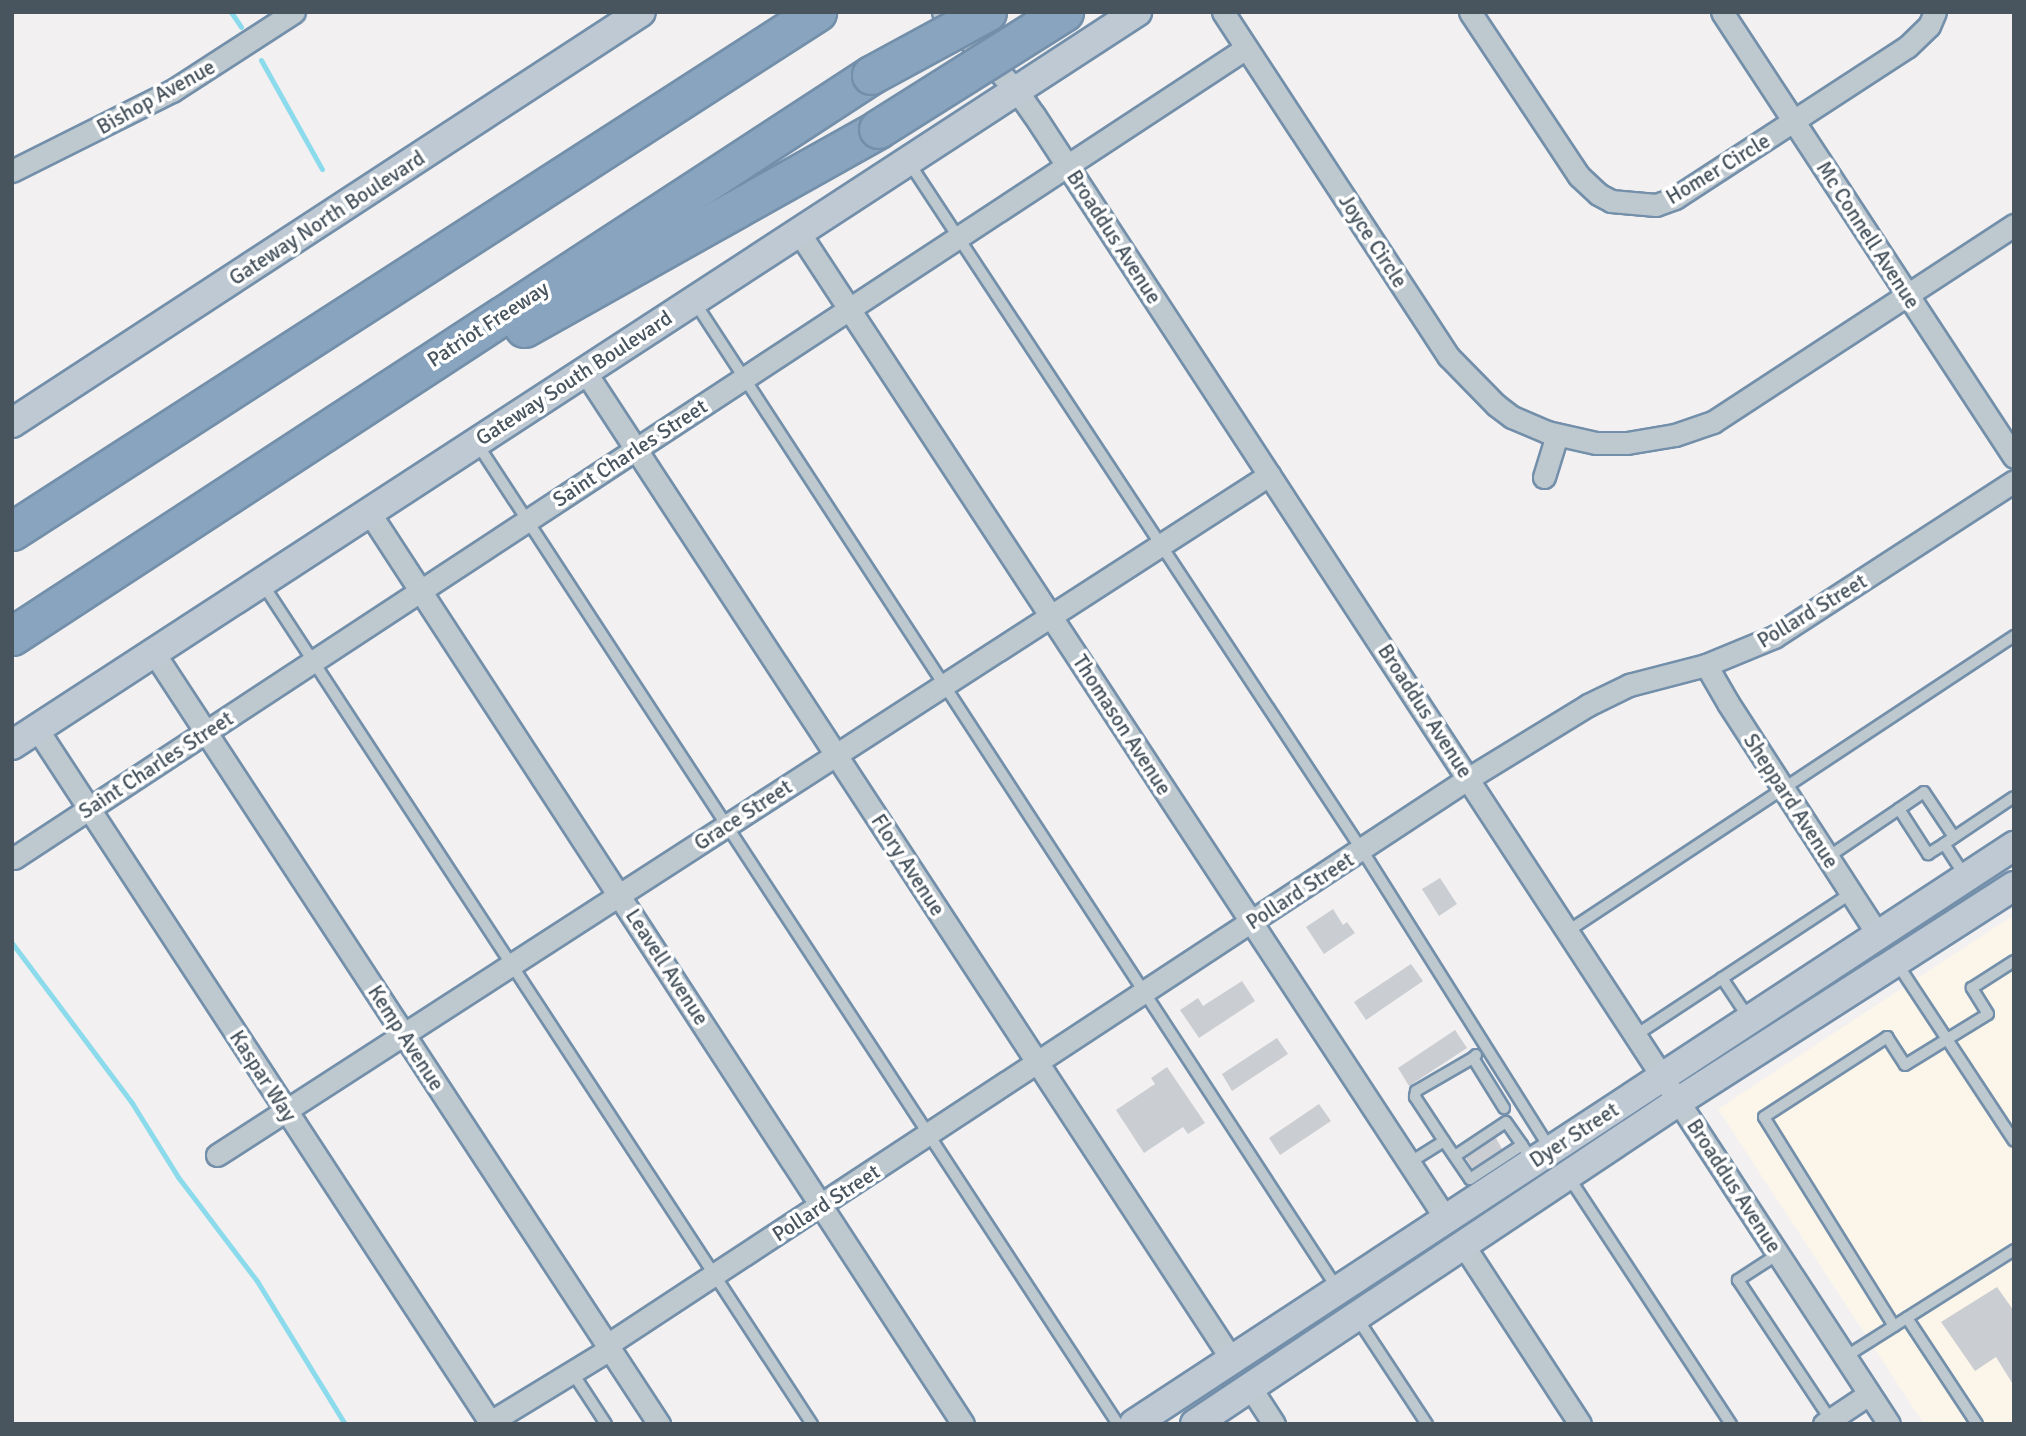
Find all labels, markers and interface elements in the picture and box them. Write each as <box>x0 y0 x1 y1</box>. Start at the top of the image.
street label: Bishop Avenue <box>92 54 220 140</box>
street label: Homer Circle <box>1661 128 1775 210</box>
street label: Gateway North Boulevard <box>225 145 429 291</box>
street label: Mc Connell Avenue <box>1811 157 1925 313</box>
street label: Broaddus Avenue <box>1061 165 1167 309</box>
street label: Joyce Circle <box>1333 189 1413 293</box>
street label: Patriot Freeway <box>423 275 553 373</box>
street label: Gateway South Boulevard <box>471 305 677 451</box>
street label: Saint Charles Street <box>548 394 712 512</box>
street label: Pollard Street <box>1753 569 1871 653</box>
street label: Broaddus Avenue <box>1372 639 1478 783</box>
street label: Thomason Avenue <box>1067 650 1177 800</box>
street label: Saint Charles Street <box>74 706 238 824</box>
street label: Sheppard Avenue <box>1738 729 1844 873</box>
street label: Grace Street <box>689 774 797 856</box>
street label: Flory Avenue <box>866 809 950 921</box>
street label: Pollard Street <box>1242 847 1358 935</box>
street label: Leavell Avenue <box>620 904 714 1030</box>
street label: Kemp Avenue <box>363 980 449 1096</box>
street label: Kaspar Way <box>224 1026 302 1126</box>
street label: Dyer Street <box>1525 1097 1623 1173</box>
street label: Broaddus Avenue <box>1681 1114 1787 1258</box>
street label: Pollard Street <box>768 1159 884 1247</box>

